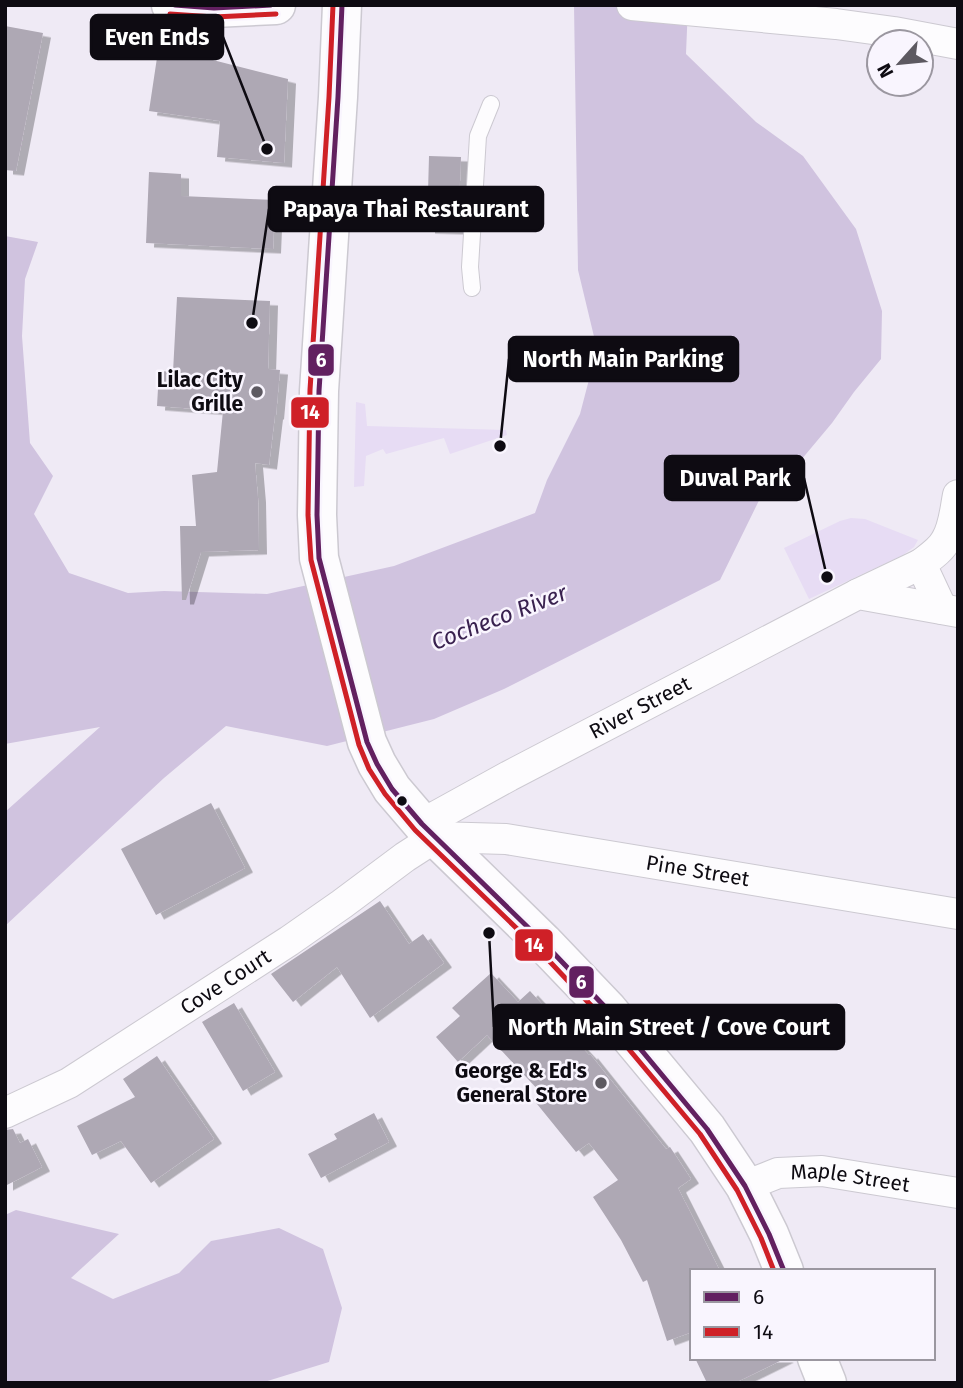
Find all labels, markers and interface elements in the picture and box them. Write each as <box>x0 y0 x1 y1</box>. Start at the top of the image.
callout: Even Ends <box>91 15 223 59</box>
text: Even Ends <box>105 23 209 51</box>
north arrow <box>865 28 935 98</box>
text: N <box>872 60 898 81</box>
callout: Papaya Thai Restaurant <box>269 187 543 231</box>
text: Papaya Thai Restaurant <box>283 195 530 223</box>
callout: North Main Parking <box>509 337 738 381</box>
line badge: 6 <box>307 343 335 377</box>
text: North Main Parking <box>523 345 724 373</box>
text: 6 <box>316 349 327 372</box>
place label: Lilac City Grille <box>157 367 243 417</box>
marker: Lilac City Grille <box>249 384 265 400</box>
line badge: 14 <box>290 396 330 429</box>
text: 14 <box>300 401 320 424</box>
callout: Duval Park <box>665 456 804 500</box>
text: Duval Park <box>679 464 791 492</box>
water label: Cocheco River <box>427 578 572 656</box>
street label: River Street <box>585 670 696 745</box>
unlabelled marker <box>395 794 409 808</box>
street label: Pine Street <box>644 849 752 892</box>
line badge: 14 <box>514 928 554 962</box>
text: 14 <box>524 934 544 957</box>
street label: Cove Court <box>175 943 276 1021</box>
line badge: 6 <box>568 965 595 999</box>
text: 6 <box>576 971 587 994</box>
callout: North Main Street / Cove Court <box>494 1005 844 1049</box>
text: North Main Street / Cove Court <box>508 1013 831 1041</box>
place label: George & Ed's General Store <box>455 1058 587 1108</box>
marker: George & Ed's General Store <box>593 1075 609 1091</box>
street label: Maple Street <box>790 1158 912 1198</box>
legend <box>690 1269 935 1360</box>
text: 6 <box>753 1284 764 1310</box>
text: 14 <box>753 1319 773 1345</box>

